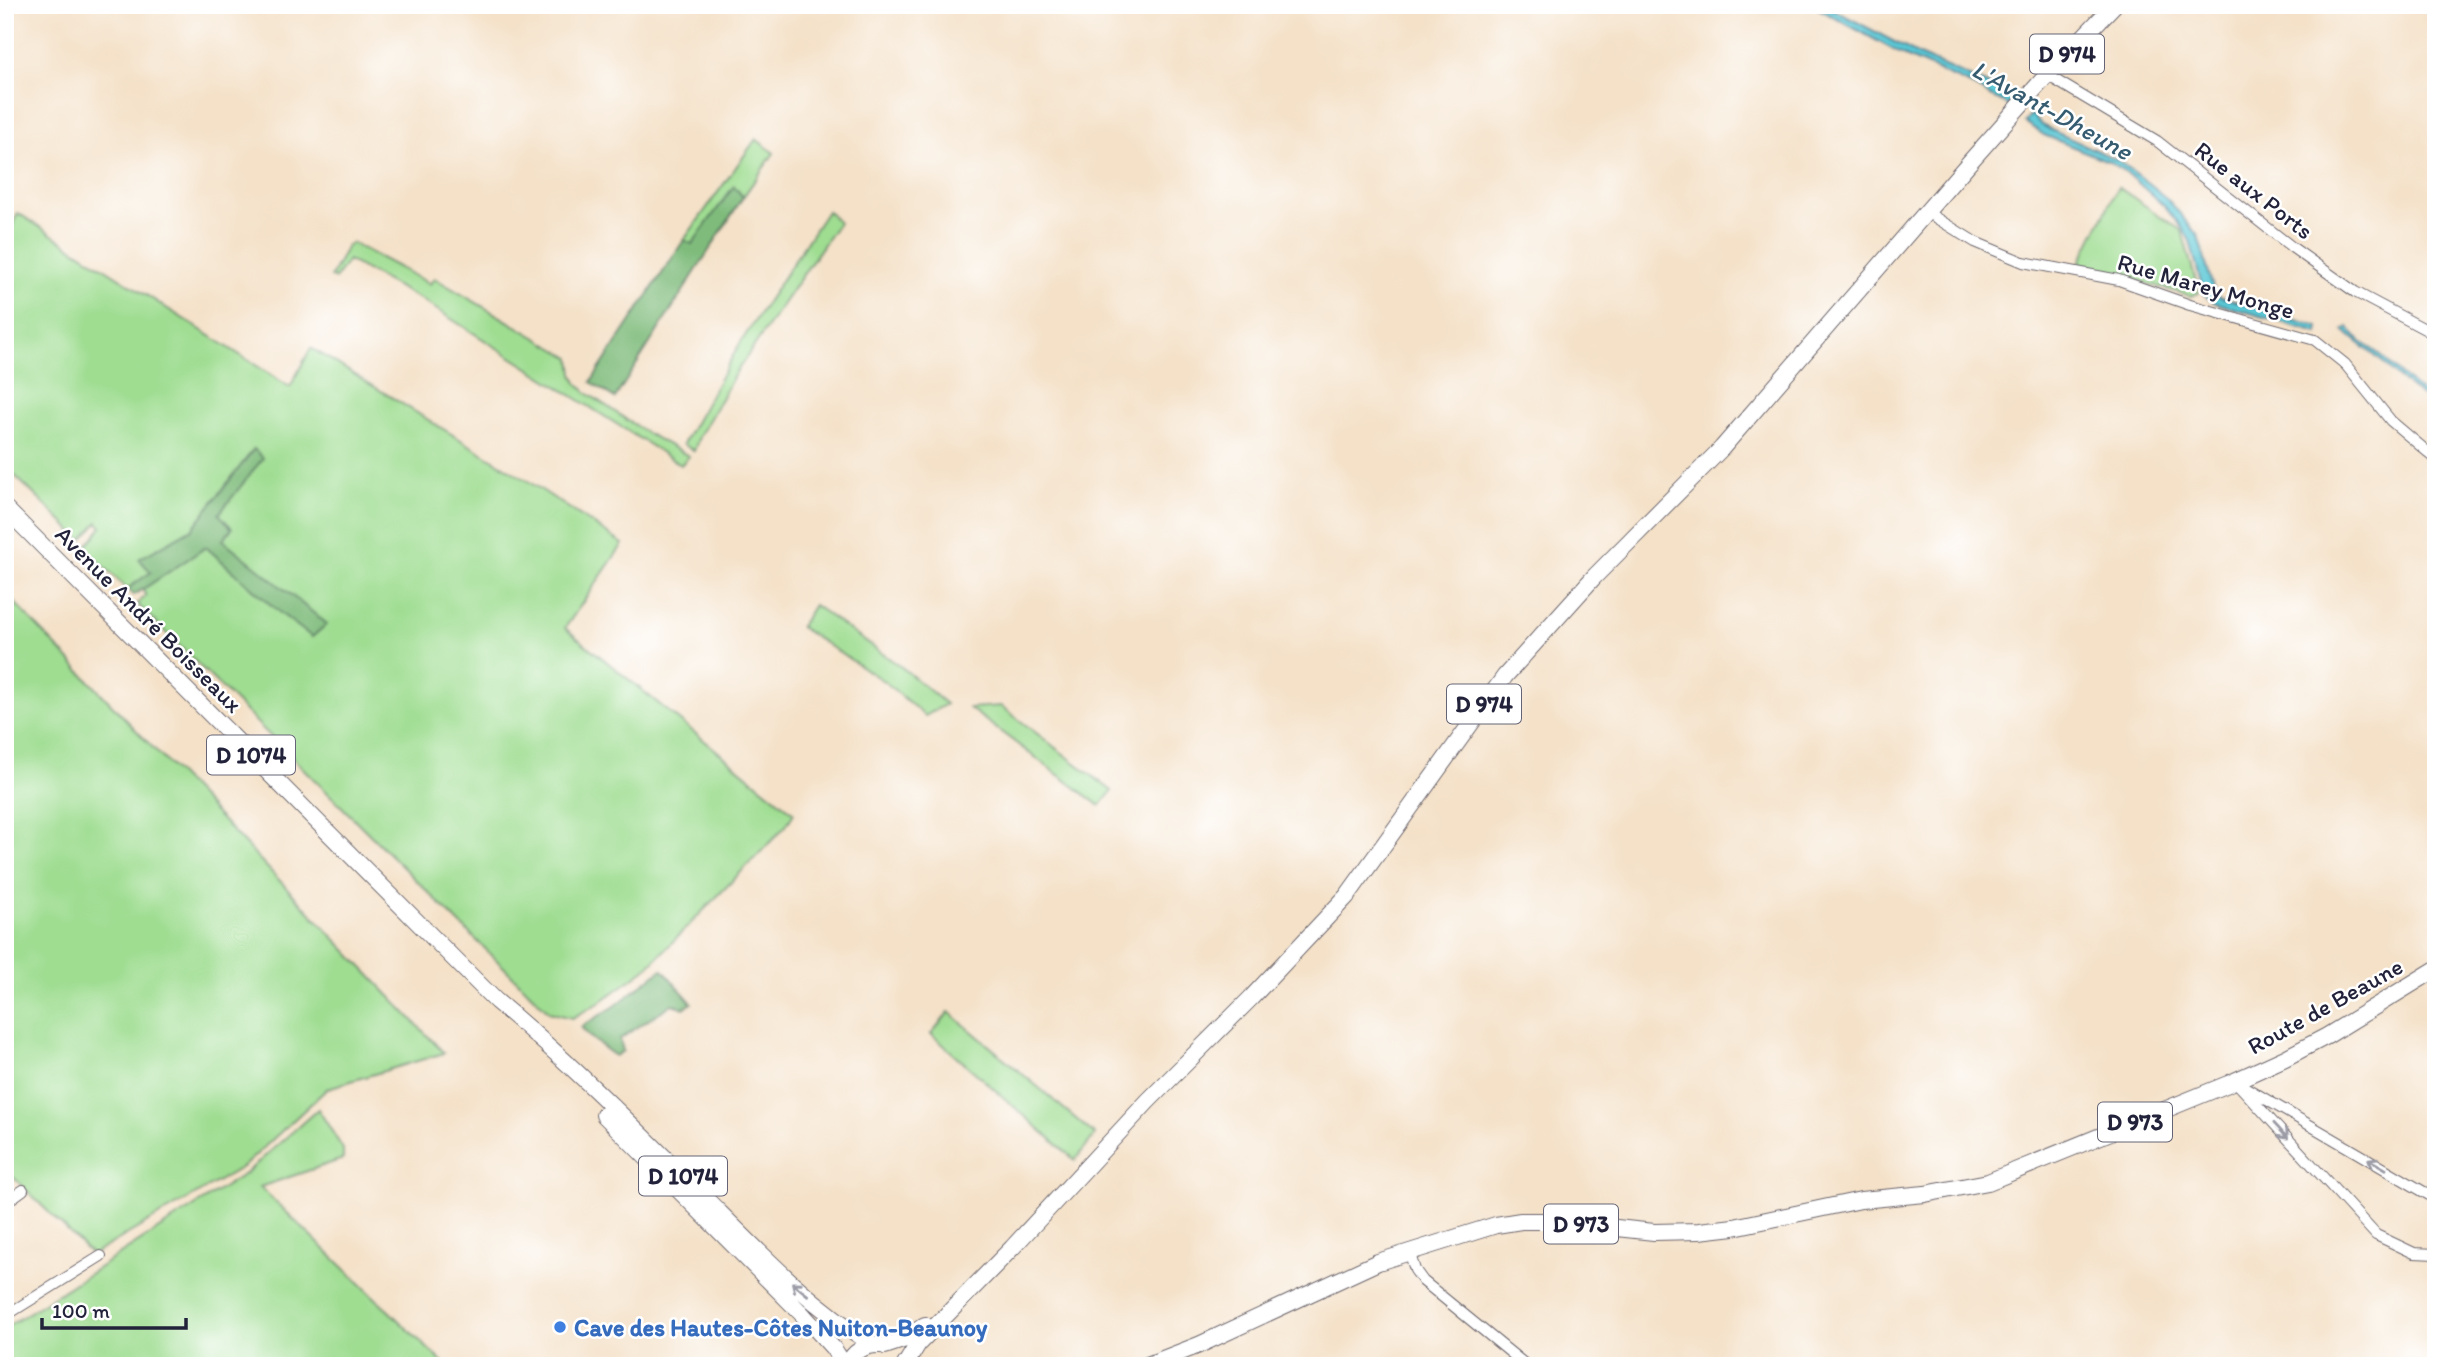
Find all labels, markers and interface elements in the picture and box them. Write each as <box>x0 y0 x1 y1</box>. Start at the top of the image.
road number: D 974 <box>2030 34 2104 74</box>
water label: L'Avant-Dheune <box>1966 53 2139 168</box>
street label: Rue aux Ports <box>2189 135 2319 245</box>
street label: Rue Marey Monge <box>2114 247 2298 325</box>
street label: Avenue André Boisseaux <box>49 519 249 719</box>
road number: D 974 <box>1447 684 1521 724</box>
road number: D 1074 <box>207 736 295 775</box>
street label: Route de Beaune <box>2242 951 2408 1061</box>
road number: D 973 <box>2098 1102 2172 1142</box>
one-way arrow <box>2273 1122 2289 1140</box>
road number: D 1074 <box>639 1156 727 1196</box>
one-way arrow <box>2367 1157 2388 1170</box>
road number: D 973 <box>1544 1204 1618 1244</box>
one-way arrow <box>792 1282 810 1297</box>
scale bar <box>42 1287 186 1331</box>
text: 100 m <box>52 1298 110 1323</box>
place label: Cave des Hautes-Côtes Nuiton-Beaunoy <box>574 1313 988 1343</box>
marker: Cave des Hautes-Côtes Nuiton-Beaunoy <box>552 1319 568 1335</box>

